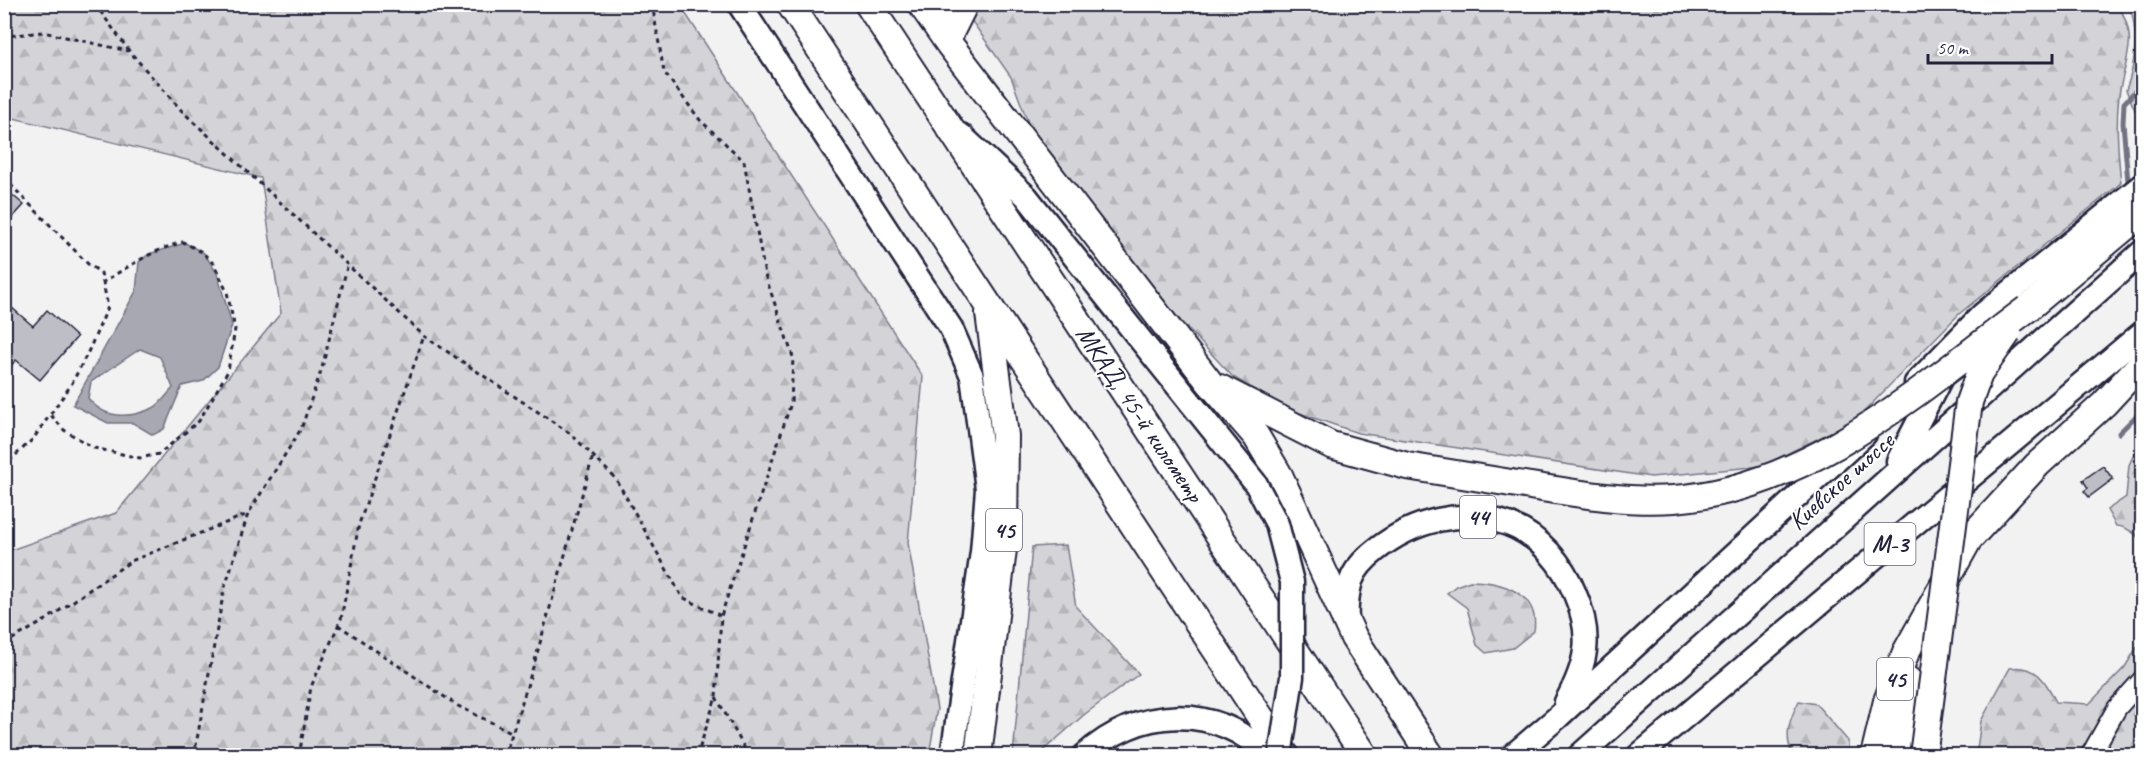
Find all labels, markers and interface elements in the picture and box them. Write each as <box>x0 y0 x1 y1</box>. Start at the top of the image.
scale bar <box>1928 27 2052 65</box>
text: 50 m <box>1937 37 1970 59</box>
street label: МКАД, 45-й километр <box>1069 319 1213 511</box>
street label: Киевское шоссе <box>1781 424 1902 537</box>
road number: 44 <box>1460 496 1496 538</box>
road number: 45 <box>986 509 1022 551</box>
road number: М-3 <box>1864 523 1916 565</box>
road number: 45 <box>1877 658 1913 700</box>

